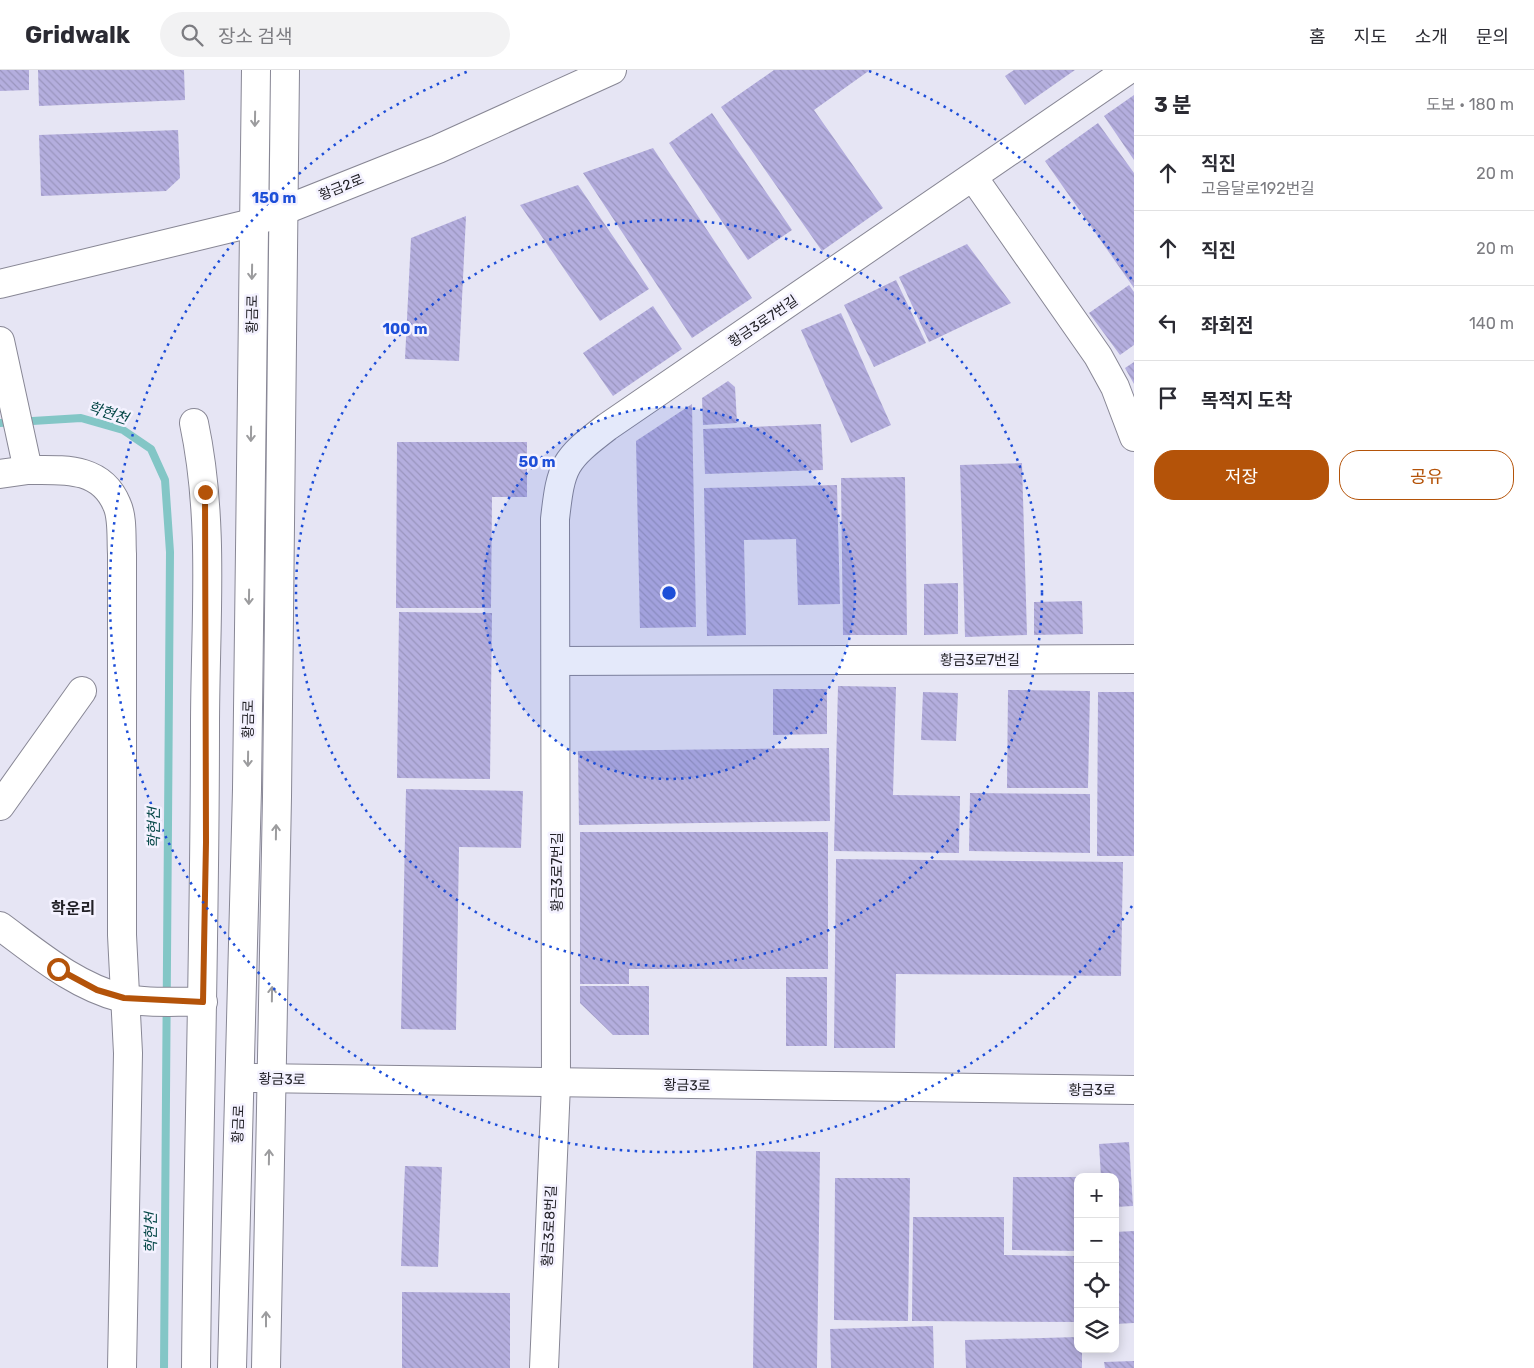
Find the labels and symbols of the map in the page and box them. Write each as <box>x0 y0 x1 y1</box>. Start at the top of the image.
one-way arrow <box>250 110 260 126</box>
street label: 황금2로 <box>316 171 366 204</box>
text: 150 m <box>252 189 296 207</box>
one-way arrow <box>247 264 257 280</box>
street label: 황금3로7번길 <box>725 292 801 351</box>
street label: 황금로 <box>244 294 261 333</box>
text: 100 m <box>383 320 427 338</box>
water label: 학현천 <box>86 398 133 429</box>
one-way arrow <box>246 426 255 442</box>
text: 50 m <box>519 453 555 471</box>
route end <box>194 481 217 504</box>
centre of rings <box>660 584 678 602</box>
one-way arrow <box>244 588 254 604</box>
street label: 황금3로7번길 <box>940 652 1020 669</box>
street label: 황금로 <box>240 699 257 738</box>
one-way arrow <box>243 750 253 767</box>
water label: 학현천 <box>145 805 163 849</box>
one-way arrow <box>271 824 281 840</box>
street label: 황금3로7번길 <box>549 832 566 912</box>
district label: 학운리 <box>51 899 95 918</box>
route start <box>47 958 70 981</box>
one-way arrow <box>267 987 277 1003</box>
street label: 황금3로 <box>258 1071 306 1088</box>
street label: 황금3로 <box>663 1077 711 1094</box>
street label: 황금3로 <box>1068 1082 1116 1099</box>
street label: 황금로 <box>229 1104 248 1144</box>
one-way arrow <box>264 1149 274 1166</box>
street label: 황금3로8번길 <box>539 1185 560 1267</box>
water label: 학현천 <box>142 1210 160 1254</box>
one-way arrow <box>261 1312 271 1328</box>

